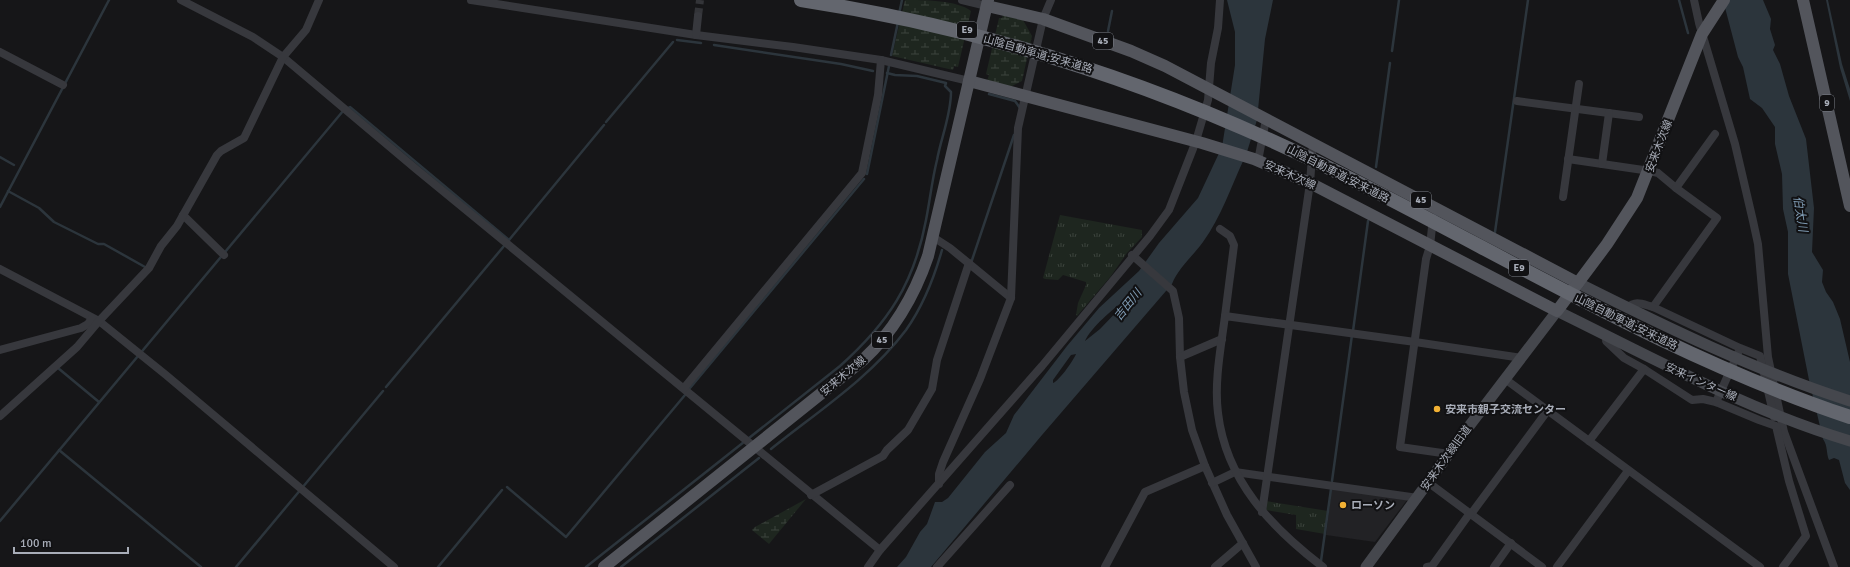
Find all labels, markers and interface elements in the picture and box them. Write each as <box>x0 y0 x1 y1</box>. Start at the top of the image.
road number: E9 <box>957 22 977 38</box>
street label: 山陰自動車道;安来道路 <box>982 32 1094 76</box>
road number: 45 <box>1093 33 1113 49</box>
road number: 9 <box>1820 95 1834 111</box>
street label: 安来木次線 <box>1643 118 1675 174</box>
street label: 山陰自動車道;安来道路 <box>1285 143 1391 205</box>
street label: 安来木次線 <box>1262 158 1318 192</box>
road number: 45 <box>1411 192 1431 208</box>
water label: 伯太川 <box>1790 195 1811 235</box>
road number: E9 <box>1509 260 1529 276</box>
water label: 吉田川 <box>1111 285 1146 324</box>
street label: 山陰自動車道;安来道路 <box>1572 291 1680 353</box>
road number: 45 <box>872 332 892 348</box>
street label: 安来木次線 <box>818 353 868 399</box>
street label: 安来インター線 <box>1663 360 1739 404</box>
place label: 安来市親子交流センター <box>1445 403 1566 416</box>
marker: 安来市親子交流センター <box>1432 404 1442 414</box>
street label: 安来木次線旧道 <box>1418 423 1474 493</box>
place label: ローソン <box>1351 499 1395 512</box>
marker: ローソン <box>1338 500 1348 510</box>
scale bar <box>14 529 128 555</box>
text: 100 m <box>20 536 52 551</box>

